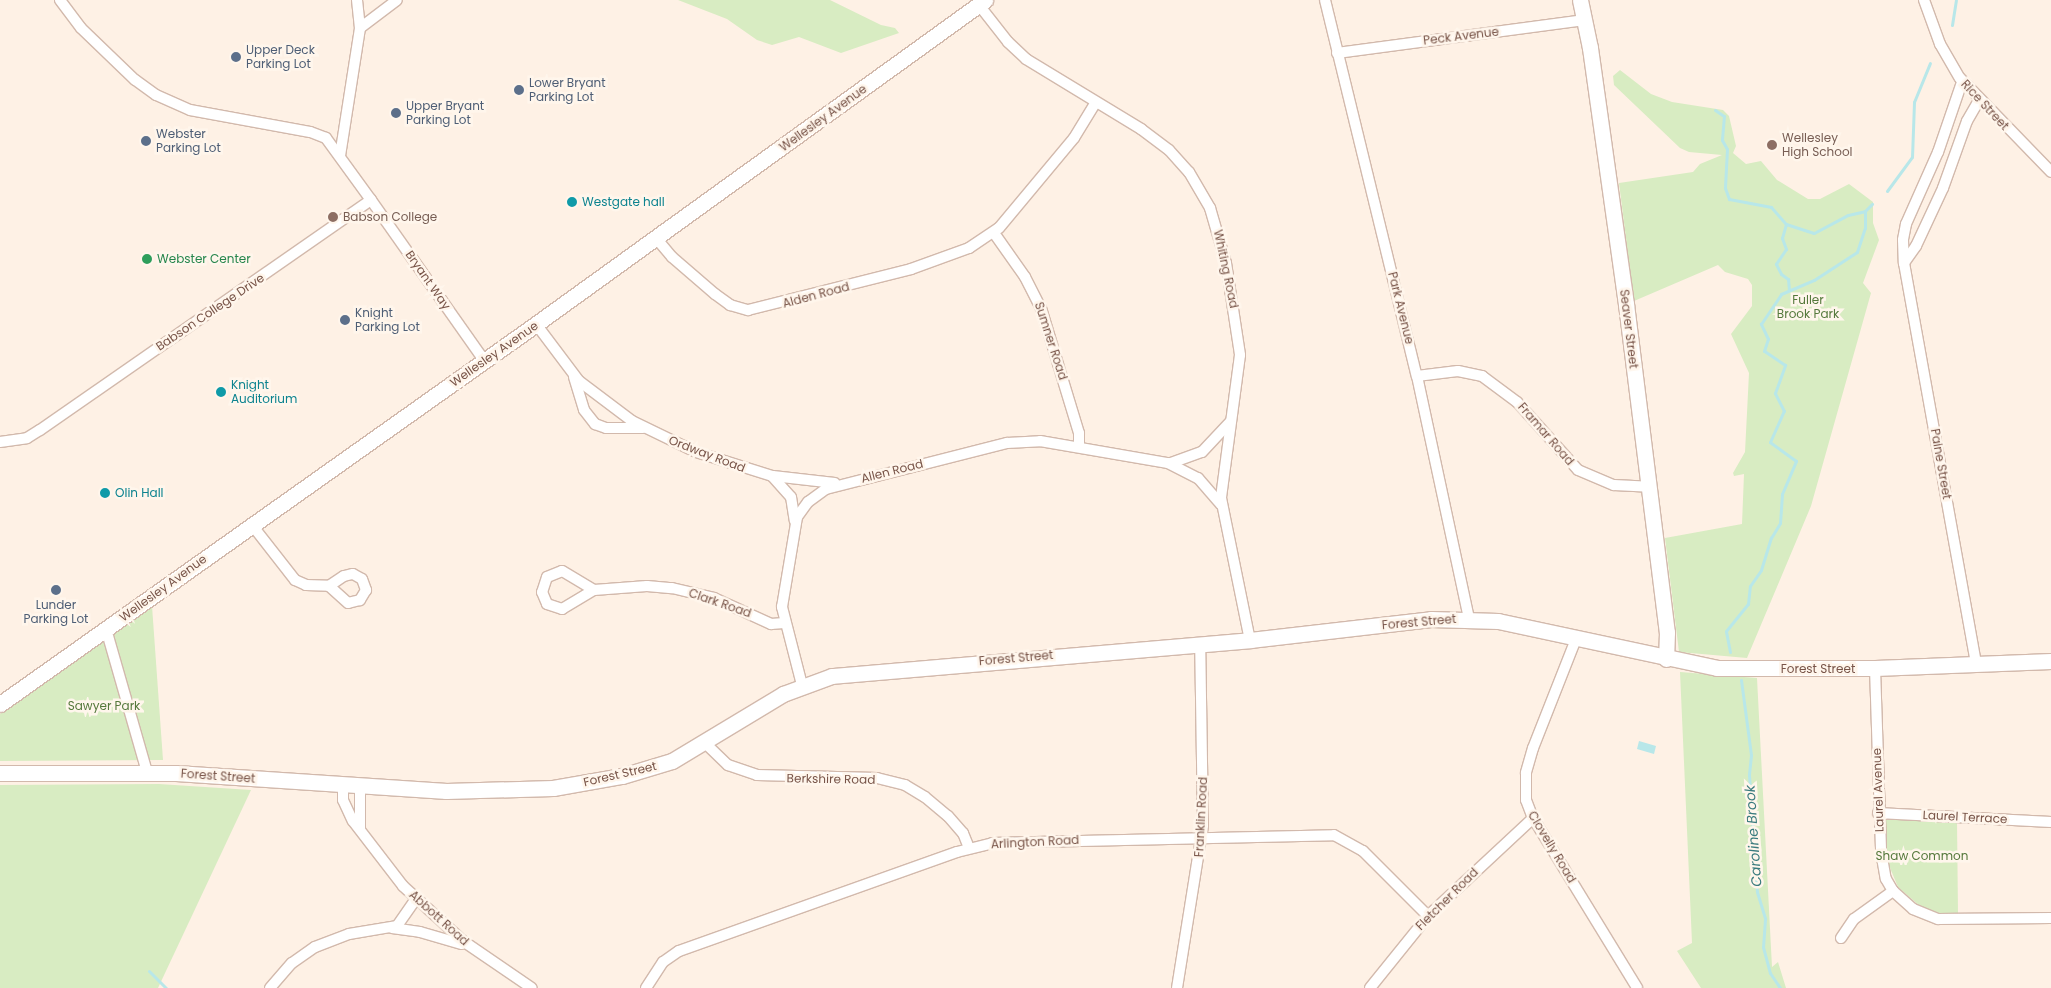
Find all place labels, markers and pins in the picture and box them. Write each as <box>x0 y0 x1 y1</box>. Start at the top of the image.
place label: Upper Deck Parking Lot <box>246 43 315 71</box>
marker: Upper Deck Parking Lot <box>230 51 242 63</box>
place label: Lower Bryant Parking Lot <box>529 76 606 104</box>
marker: Lower Bryant Parking Lot <box>513 84 525 96</box>
place label: Upper Bryant Parking Lot <box>406 99 484 127</box>
marker: Upper Bryant Parking Lot <box>390 107 402 119</box>
place label: Webster Parking Lot <box>156 127 221 155</box>
place label: Wellesley High School <box>1782 131 1853 159</box>
marker: Webster Parking Lot <box>140 135 152 147</box>
marker: Wellesley High School <box>1766 139 1778 151</box>
place label: Westgate hall <box>582 195 665 209</box>
marker: Westgate hall <box>566 196 578 208</box>
place label: Babson College <box>343 210 437 224</box>
marker: Babson College <box>327 211 339 223</box>
place label: Webster Center <box>157 252 251 266</box>
marker: Webster Center <box>141 253 153 265</box>
place label: Knight Parking Lot <box>355 306 420 334</box>
marker: Knight Parking Lot <box>339 314 351 326</box>
place label: Knight Auditorium <box>231 378 297 406</box>
marker: Knight Auditorium <box>215 386 227 398</box>
place label: Olin Hall <box>115 486 164 500</box>
marker: Olin Hall <box>99 487 111 499</box>
marker: Lunder Parking Lot <box>50 584 62 596</box>
place label: Lunder Parking Lot <box>24 598 88 626</box>

